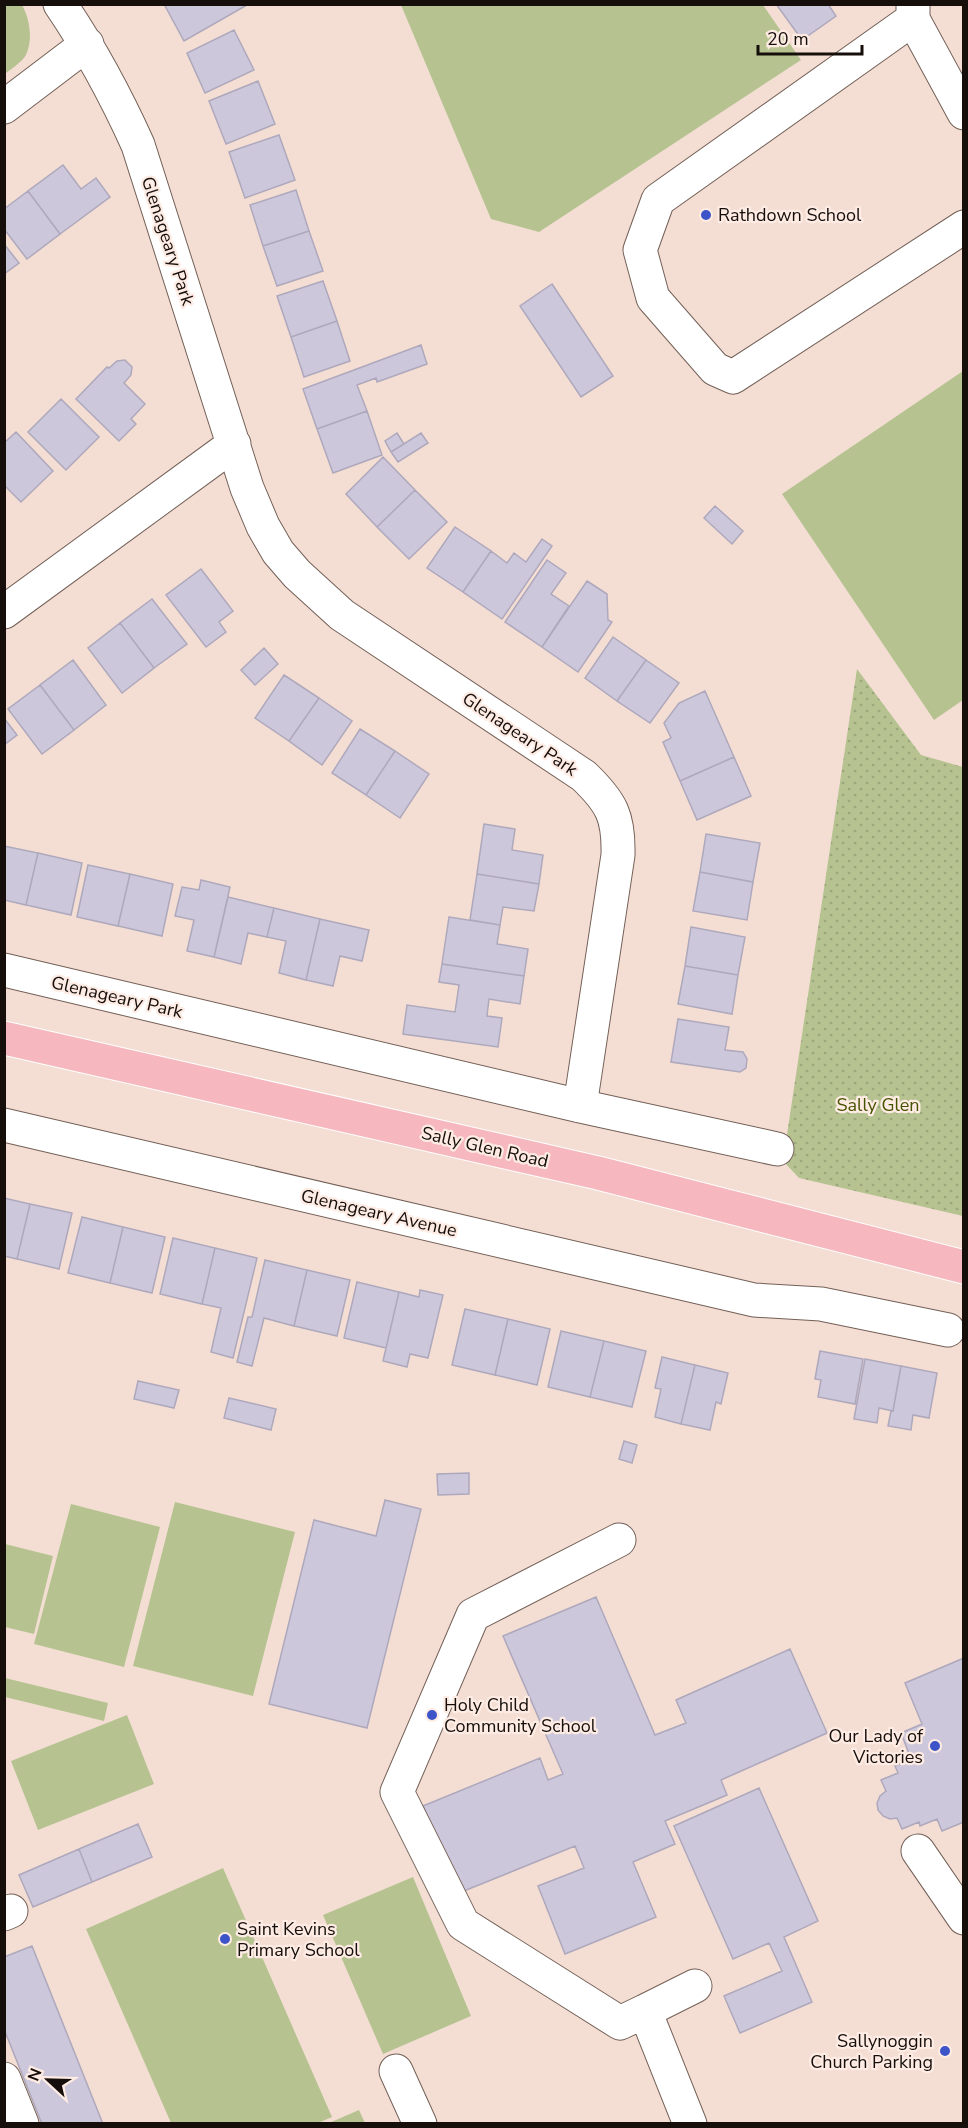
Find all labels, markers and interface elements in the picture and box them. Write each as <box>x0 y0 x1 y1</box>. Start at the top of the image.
scale bar <box>758 18 862 56</box>
text: 20 m <box>767 27 809 51</box>
street label: Glenageary Park <box>136 174 200 309</box>
place label: Rathdown School <box>718 203 862 227</box>
marker: Rathdown School <box>699 208 713 222</box>
street label: Glenageary Park <box>458 687 583 782</box>
street label: Glenageary Park <box>49 970 186 1024</box>
park label: Sally Glen <box>836 1093 920 1117</box>
street label: Sally Glen Road <box>419 1121 551 1173</box>
street label: Glenageary Avenue <box>299 1183 459 1243</box>
place label: Holy Child Community School <box>444 1693 597 1738</box>
marker: Holy Child Community School <box>425 1708 439 1722</box>
place label: Our Lady of Victories <box>828 1724 924 1769</box>
marker: Our Lady of Victories <box>928 1739 942 1753</box>
place label: Saint Kevins Primary School <box>237 1917 360 1962</box>
marker: Saint Kevins Primary School <box>218 1932 232 1946</box>
place label: Sallynoggin Church Parking <box>810 2029 933 2074</box>
marker: Sallynoggin Church Parking <box>938 2044 952 2058</box>
north arrow <box>18 2050 78 2110</box>
text: N <box>23 2065 47 2084</box>

